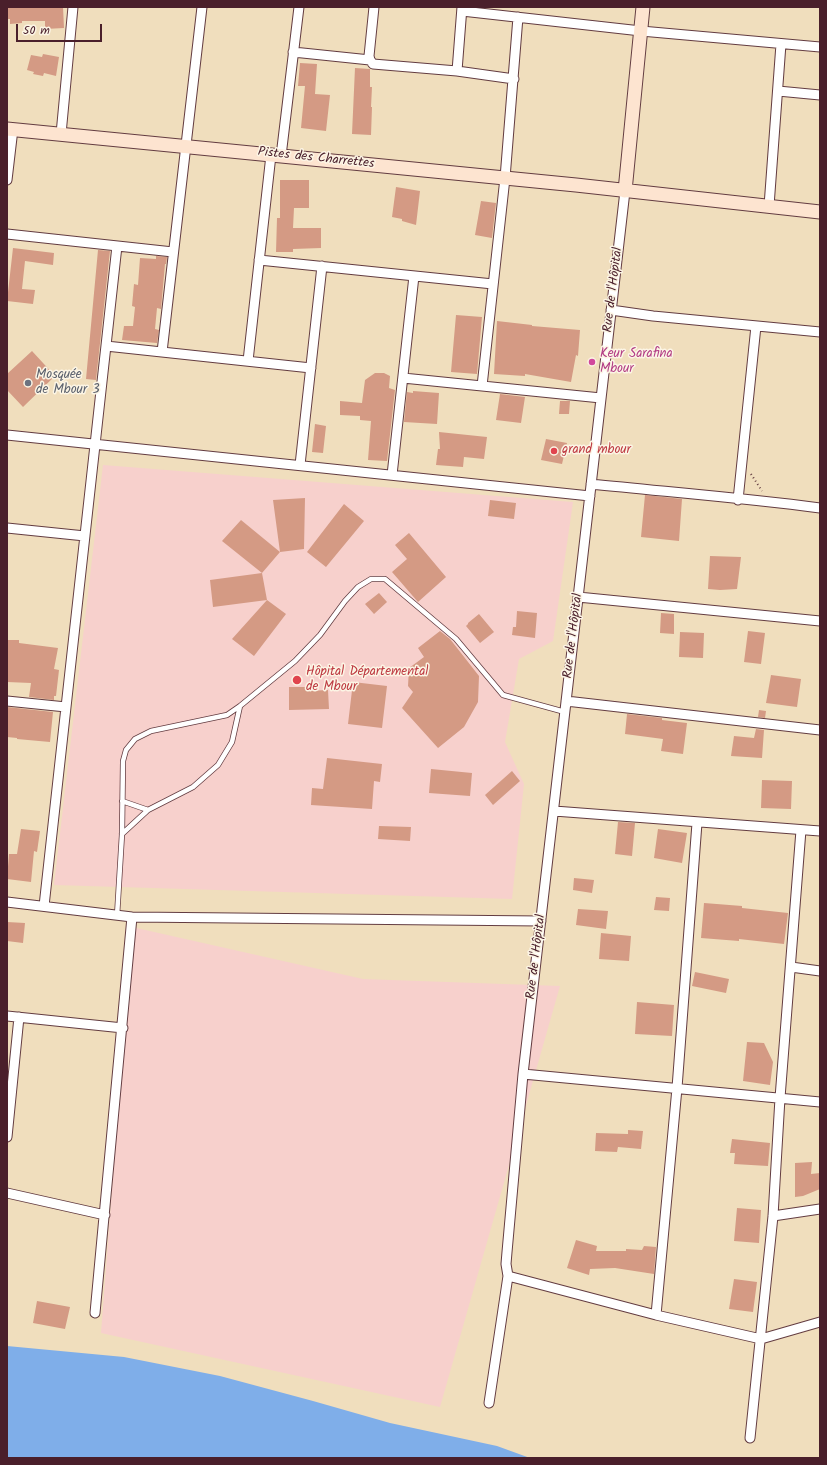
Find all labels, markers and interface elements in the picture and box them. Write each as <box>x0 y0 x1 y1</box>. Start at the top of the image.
scale bar <box>18 16 104 42</box>
text: 50 m <box>23 21 50 40</box>
street label: Pistes des Charrettes <box>257 145 375 173</box>
street label: Rue de l'Hôpital <box>601 247 627 333</box>
place label: Keur Sarafina Mbour <box>600 347 673 378</box>
marker: Keur Sarafina Mbour <box>587 357 597 367</box>
place label: Mosquée de Mbour 3 <box>36 368 100 399</box>
marker: Mosquée de Mbour 3 <box>23 378 33 388</box>
place label: grand mbour <box>562 443 631 459</box>
marker: grand mbour <box>549 446 559 456</box>
street label: Rue de l'Hôpital <box>561 593 587 679</box>
place label: Hôpital Départemental de Mbour <box>306 665 428 696</box>
marker: Hôpital Départemental de Mbour <box>291 674 303 686</box>
street label: Rue de l'Hôpital <box>524 914 550 1000</box>

